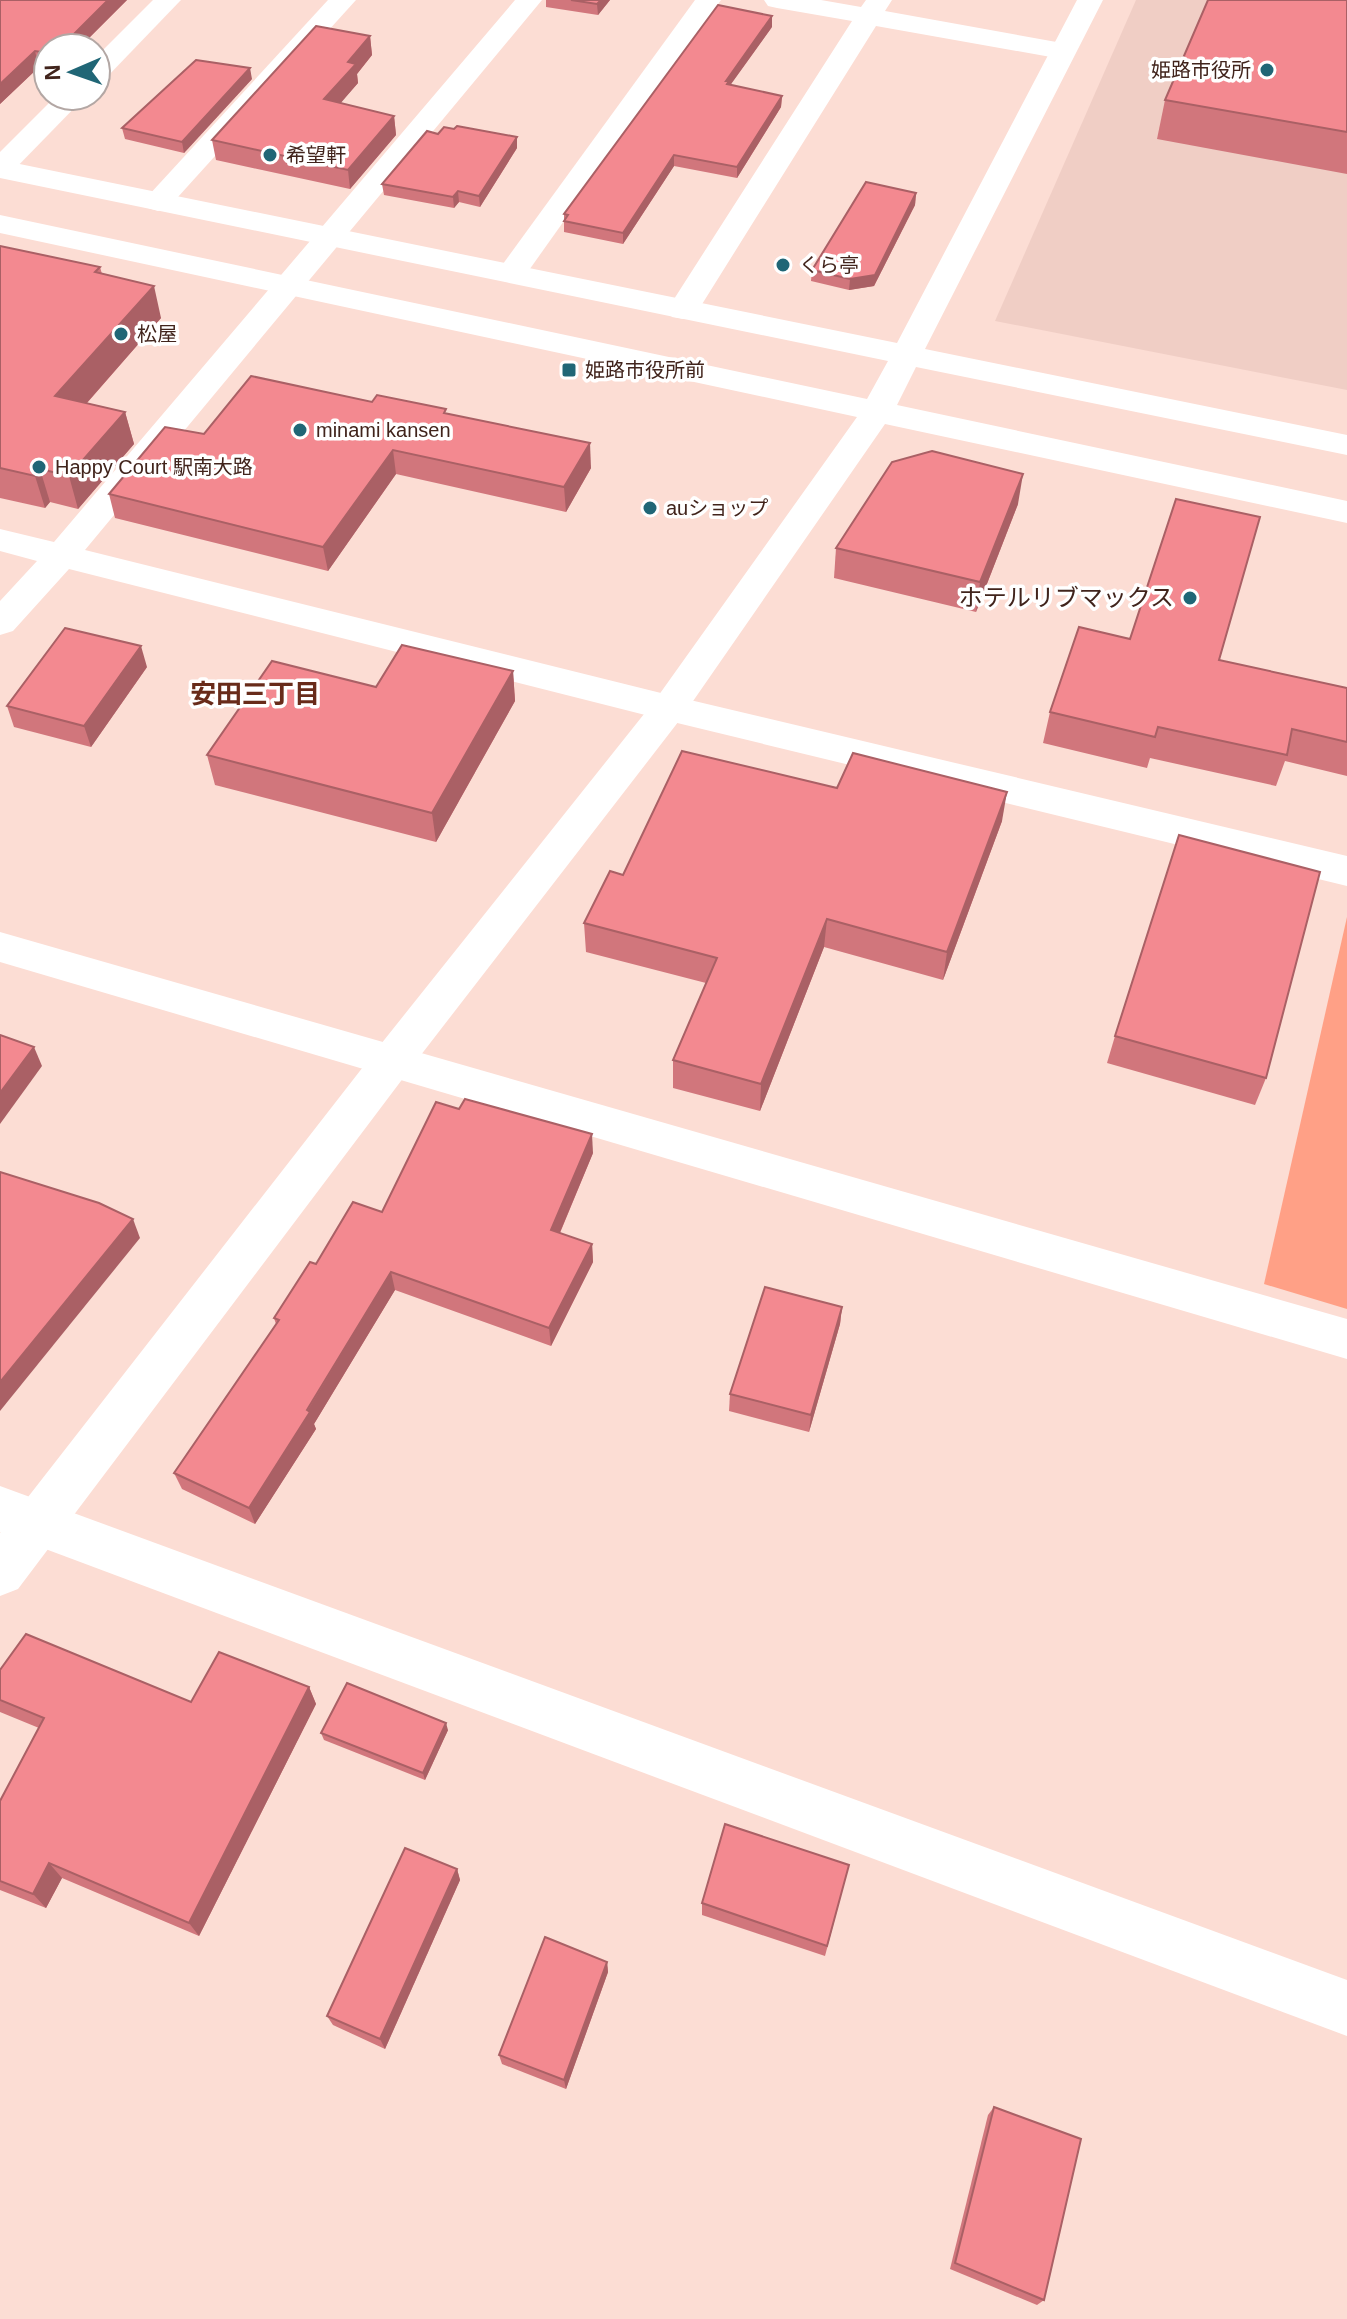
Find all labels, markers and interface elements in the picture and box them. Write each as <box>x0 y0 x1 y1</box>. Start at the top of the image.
north arrow <box>32 32 112 112</box>
place label: 姫路市役所 <box>1151 59 1251 81</box>
marker: 姫路市役所 <box>1258 61 1276 79</box>
text: N <box>40 64 65 81</box>
place label: 希望軒 <box>286 144 346 166</box>
marker: 希望軒 <box>261 146 279 164</box>
place label: くら亭 <box>799 254 859 276</box>
marker: くら亭 <box>774 256 792 274</box>
place label: 松屋 <box>137 323 177 345</box>
marker: 松屋 <box>112 325 130 343</box>
place label: 姫路市役所前 <box>585 359 705 381</box>
marker: 姫路市役所前 <box>560 361 578 379</box>
place label: minami kansen <box>316 419 451 441</box>
marker: minami kansen <box>291 421 309 439</box>
place label: Happy Court 駅南大路 <box>55 456 253 478</box>
marker: Happy Court 駅南大路 <box>30 458 48 476</box>
place label: auショップ <box>666 497 768 519</box>
marker: auショップ <box>641 499 659 517</box>
place label: ホテルリブマックス <box>959 584 1174 611</box>
marker: ホテルリブマックス <box>1181 589 1199 607</box>
district label: 安田三丁目 <box>190 679 320 709</box>

